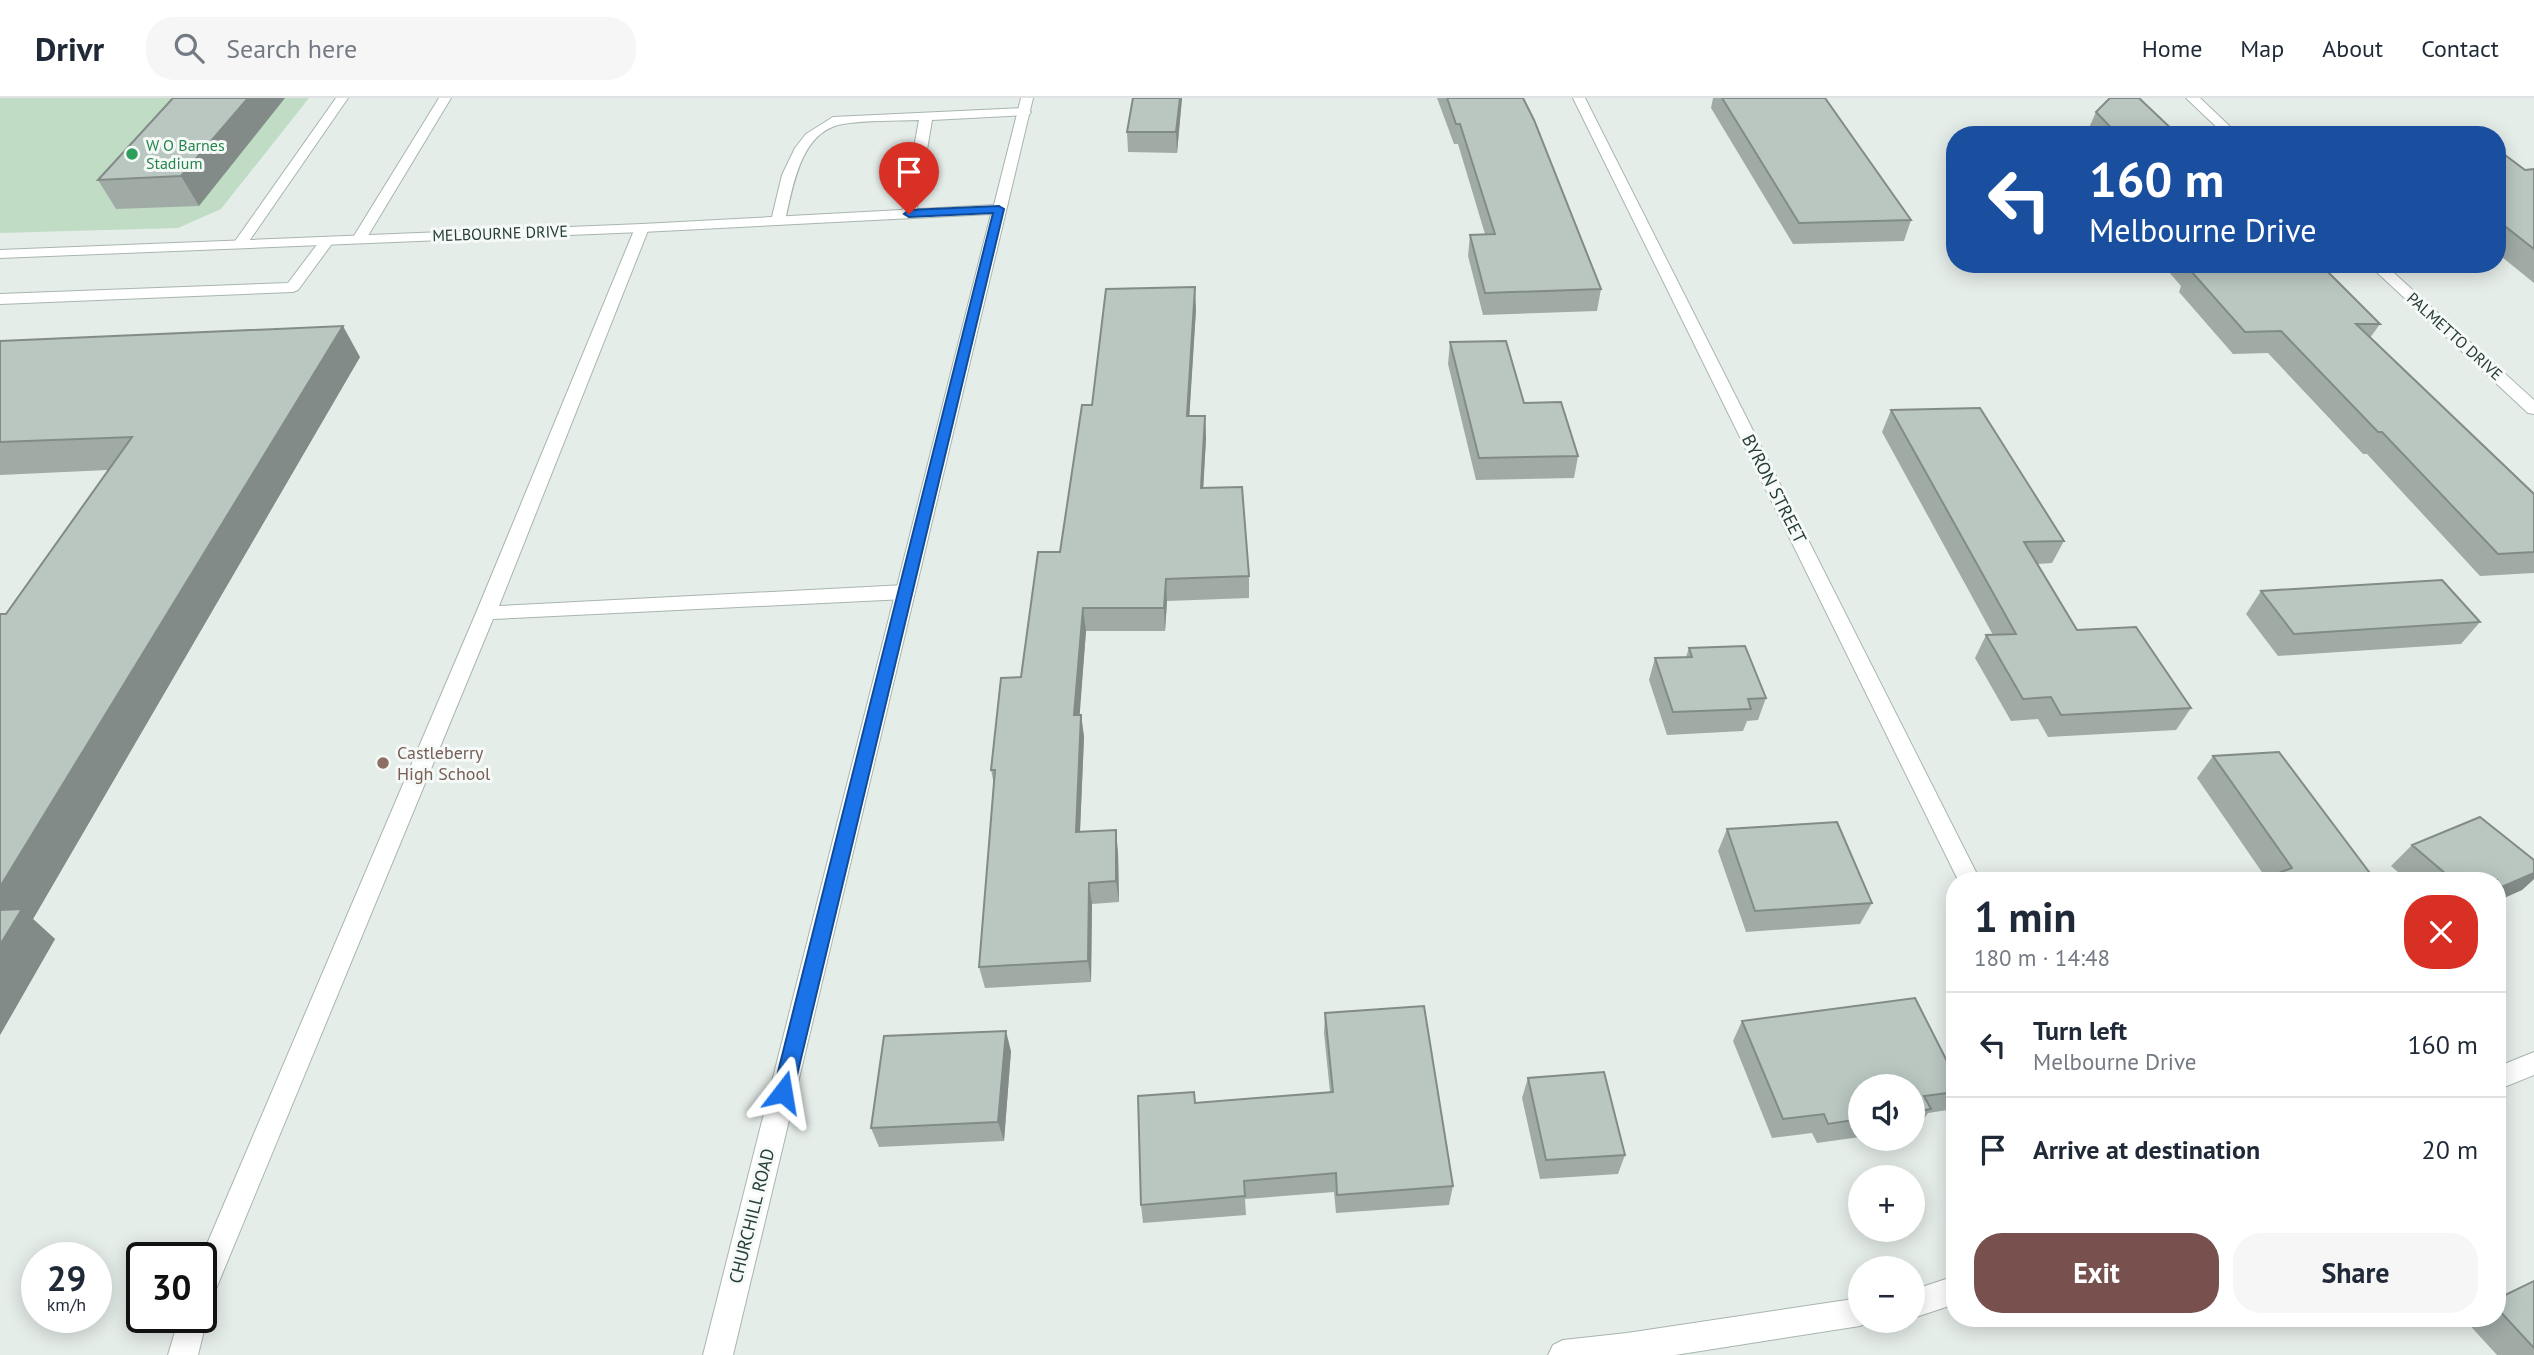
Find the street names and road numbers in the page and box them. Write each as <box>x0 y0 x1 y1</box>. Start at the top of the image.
street label: MELBOURNE DRIVE <box>432 221 568 245</box>
street label: PALMETTO DRIVE <box>2403 288 2507 384</box>
street label: BYRON STREET <box>1737 430 1812 547</box>
street label: CHURCHILL ROAD <box>724 1146 779 1286</box>

